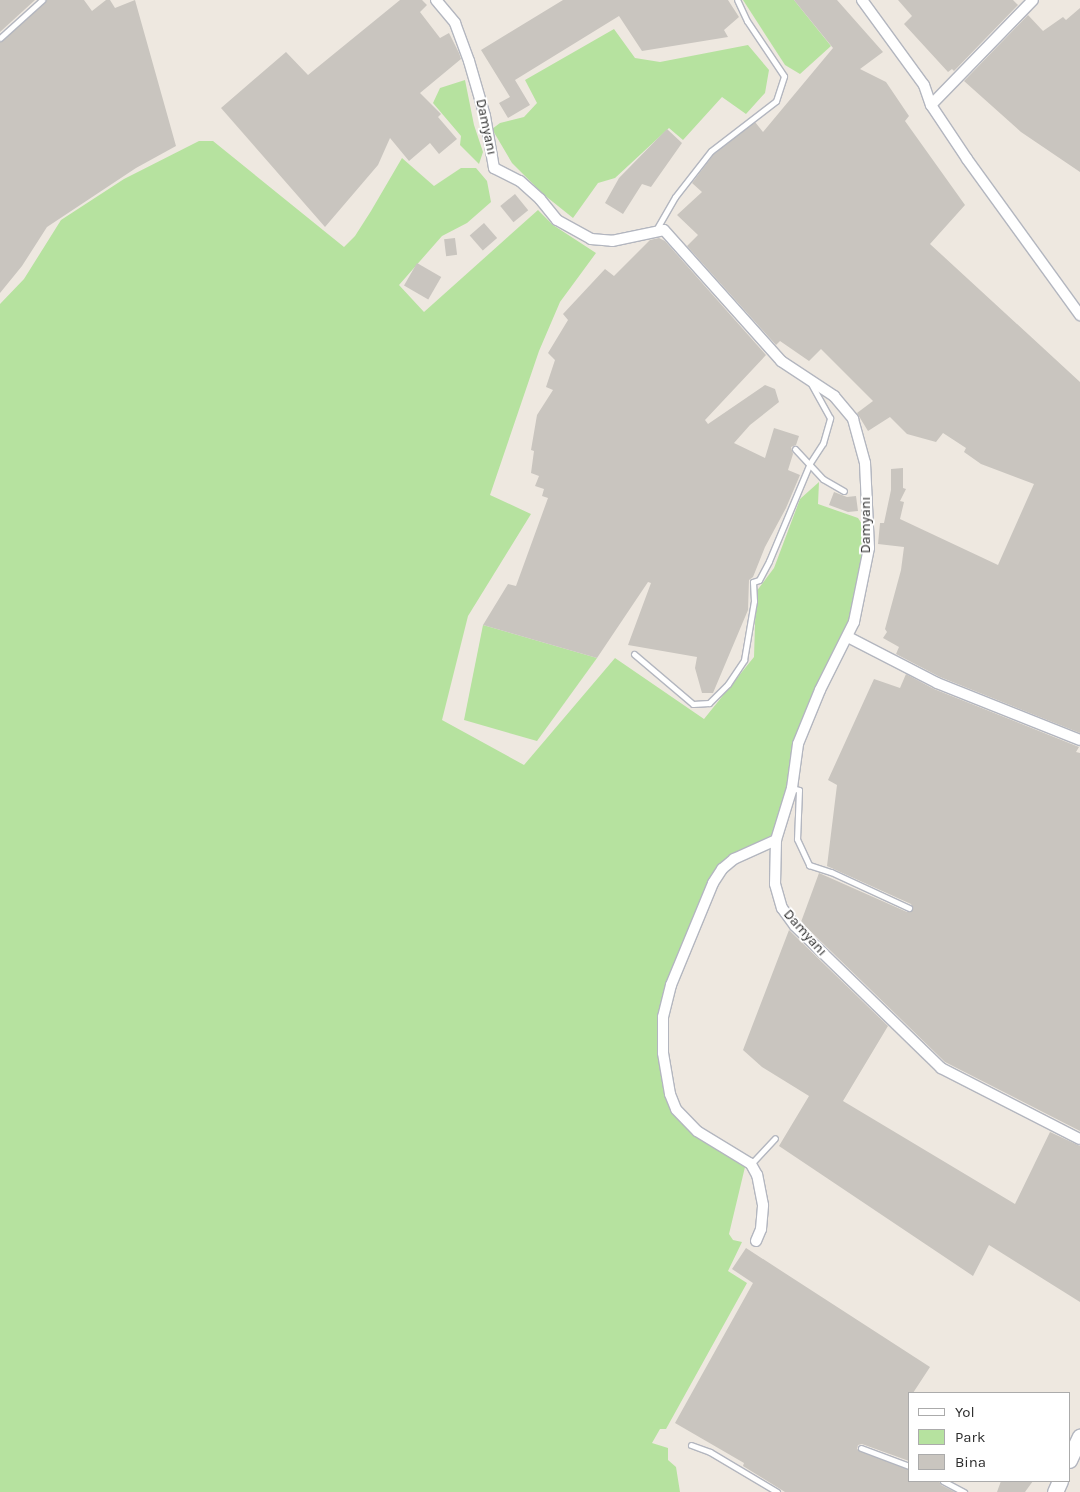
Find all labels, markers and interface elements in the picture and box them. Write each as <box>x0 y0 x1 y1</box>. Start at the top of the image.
street label: Damyanı <box>472 97 500 157</box>
street label: Damyanı <box>858 497 874 553</box>
street label: Damyanı <box>780 906 830 960</box>
legend <box>908 1392 1070 1482</box>
text: Yol <box>955 1403 975 1421</box>
text: Park <box>955 1428 985 1446</box>
text: Bina <box>955 1453 986 1471</box>

